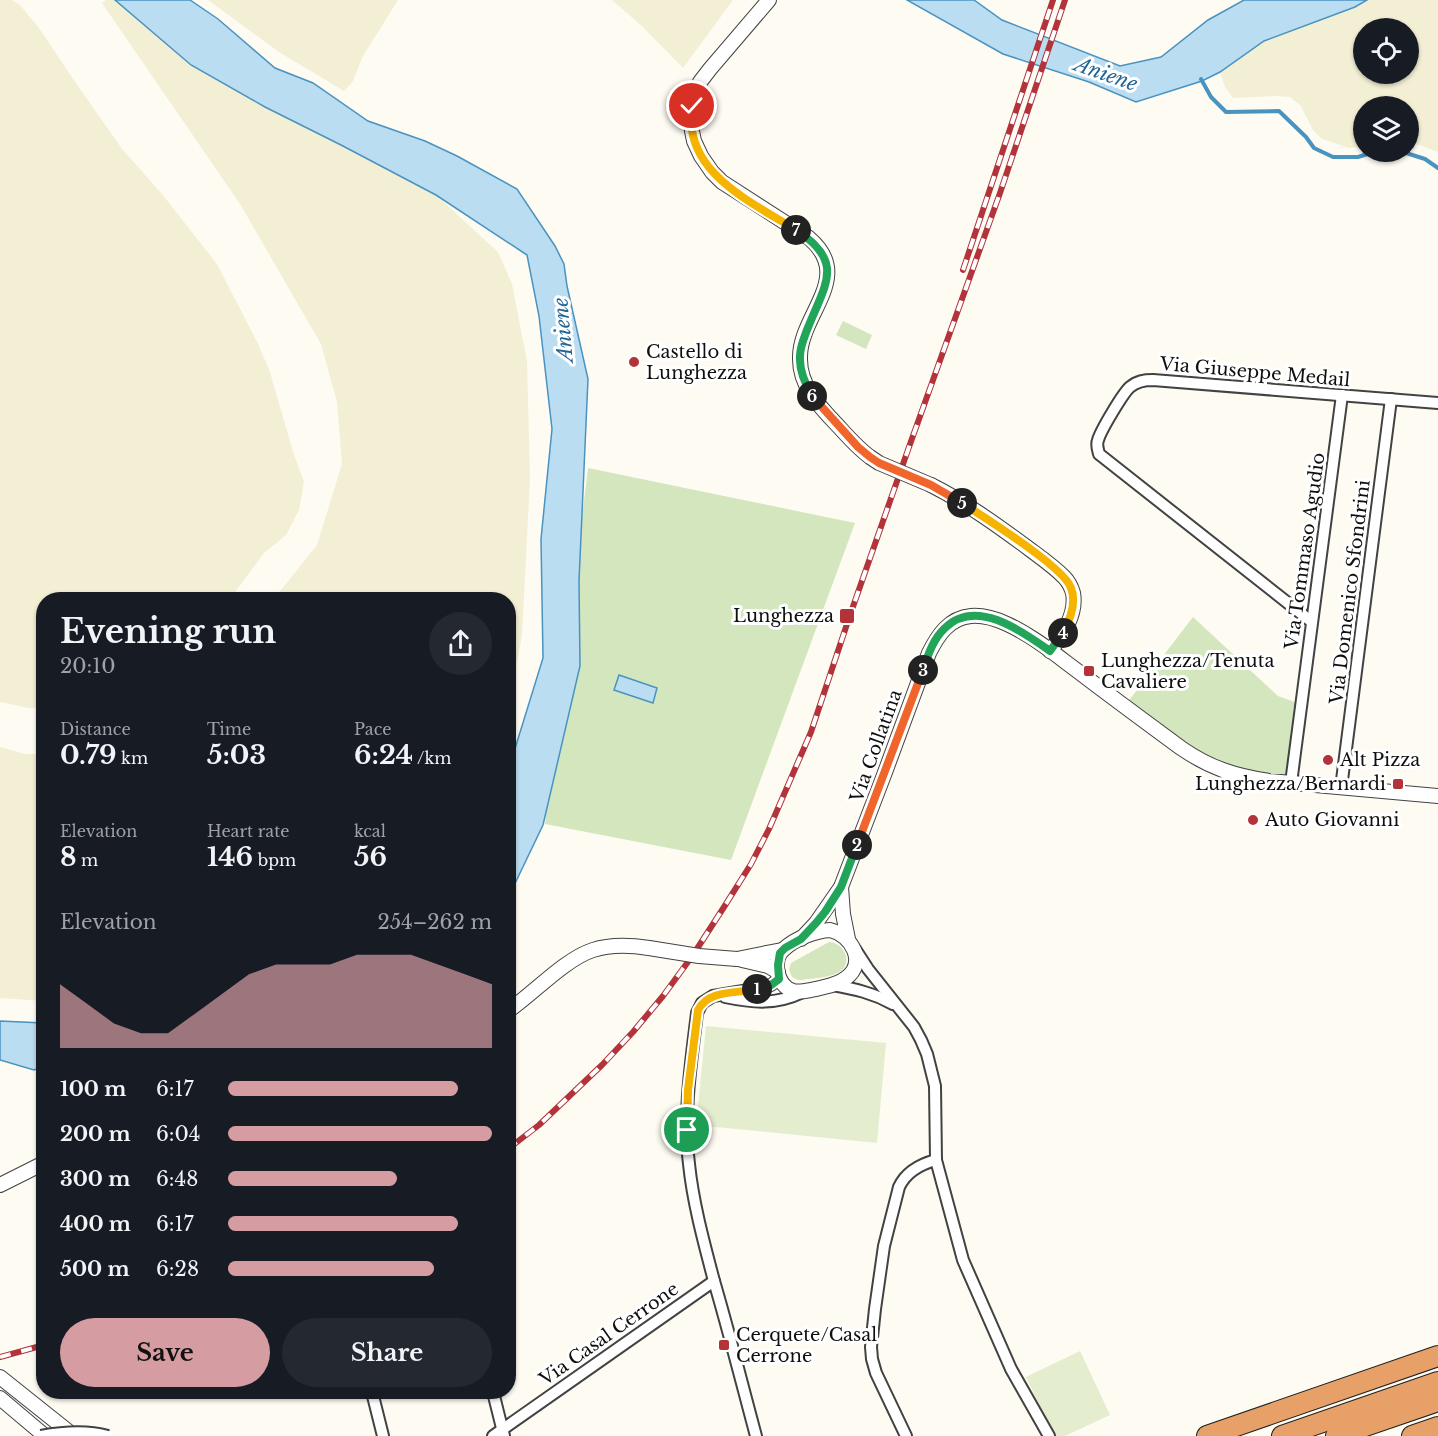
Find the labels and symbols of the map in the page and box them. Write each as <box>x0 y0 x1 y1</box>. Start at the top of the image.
water label: Aniene <box>1069 51 1140 96</box>
pin <box>666 80 717 131</box>
pin: 7 <box>781 215 811 245</box>
water label: Aniene <box>548 297 578 366</box>
place label: Castello di Lunghezza <box>646 341 747 384</box>
street label: Via Giuseppe Medail <box>1158 353 1351 391</box>
marker: Castello di Lunghezza <box>627 355 641 369</box>
pin: 6 <box>797 381 827 411</box>
street label: Via Tommaso Agudio <box>1280 451 1330 652</box>
street label: Via Domenico Sfondrini <box>1325 479 1375 706</box>
pin: 5 <box>947 488 977 518</box>
place label: Lunghezza <box>733 605 834 627</box>
marker: Lunghezza <box>838 607 856 625</box>
pin: 4 <box>1048 618 1078 648</box>
place label: Lunghezza/Tenuta Cavaliere <box>1101 650 1274 693</box>
pin: 3 <box>908 655 938 685</box>
marker: Lunghezza/Tenuta Cavaliere <box>1082 664 1096 678</box>
street label: Via Collatina <box>845 687 907 806</box>
place label: Alt Pizza <box>1339 749 1420 771</box>
marker: Alt Pizza <box>1321 753 1335 767</box>
place label: Lunghezza/Bernardi <box>1195 773 1386 795</box>
marker: Lunghezza/Bernardi <box>1391 777 1405 791</box>
place label: Auto Giovanni <box>1264 809 1399 831</box>
marker: Auto Giovanni <box>1246 813 1260 827</box>
pin: 2 <box>842 830 872 860</box>
pin: 1 <box>742 974 772 1004</box>
pin <box>661 1104 712 1155</box>
street label: Via Casal Cerrone <box>534 1278 683 1391</box>
place label: Cerquete/Casal Cerrone <box>736 1324 877 1367</box>
marker: Cerquete/Casal Cerrone <box>717 1338 731 1352</box>

